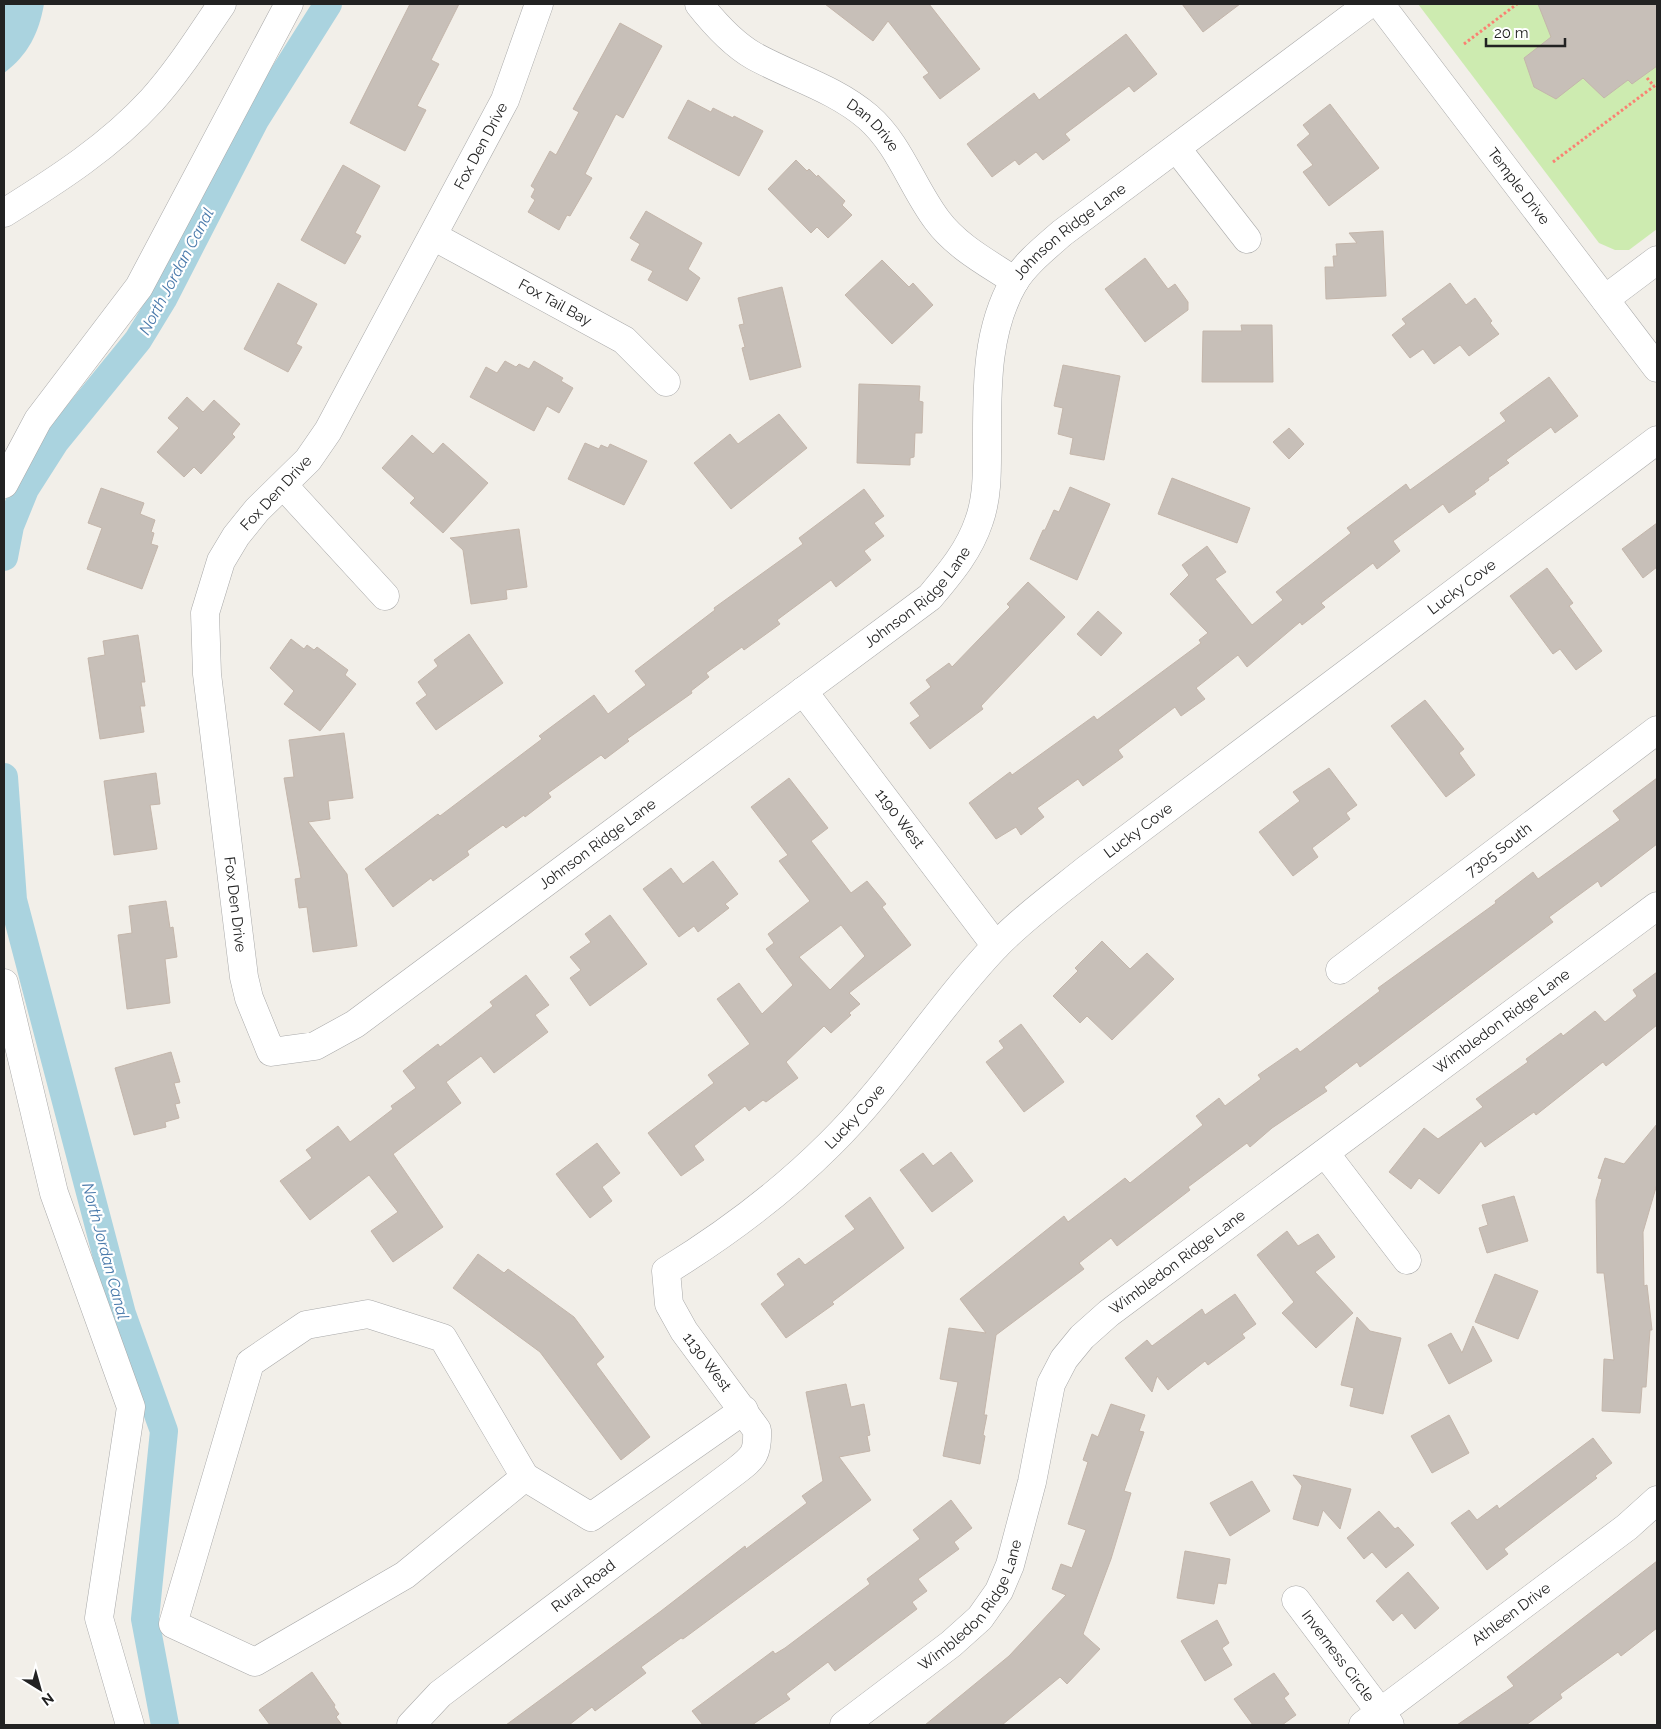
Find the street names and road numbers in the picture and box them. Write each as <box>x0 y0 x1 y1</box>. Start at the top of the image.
street label: Dan Drive <box>843 95 903 155</box>
street label: Fox Den Drive <box>450 99 512 193</box>
street label: Temple Drive <box>1484 144 1554 228</box>
street label: Johnson Ridge Lane <box>1010 179 1130 283</box>
street label: Fox Tail Bay <box>515 275 595 330</box>
street label: Fox Den Drive <box>237 452 316 534</box>
street label: Johnson Ridge Lane <box>861 543 974 652</box>
street label: Lucky Cove <box>1424 555 1500 618</box>
street label: 1190 West <box>871 785 928 852</box>
street label: Johnson Ridge Lane <box>535 795 660 893</box>
street label: Lucky Cove <box>1100 799 1176 862</box>
street label: 7305 South <box>1462 819 1535 881</box>
street label: Fox Den Drive <box>220 856 250 953</box>
street label: Wimbledon Ridge Lane <box>1430 965 1573 1078</box>
street label: Lucky Cove <box>821 1081 889 1153</box>
street label: Wimbledon Ridge Lane <box>1106 1206 1249 1319</box>
street label: 1130 West <box>679 1329 735 1395</box>
street label: Wimbledon Ridge Lane <box>915 1537 1025 1674</box>
street label: Rural Road <box>548 1556 619 1616</box>
street label: Athleen Drive <box>1468 1579 1554 1649</box>
street label: Inverness Circle <box>1298 1607 1378 1705</box>

